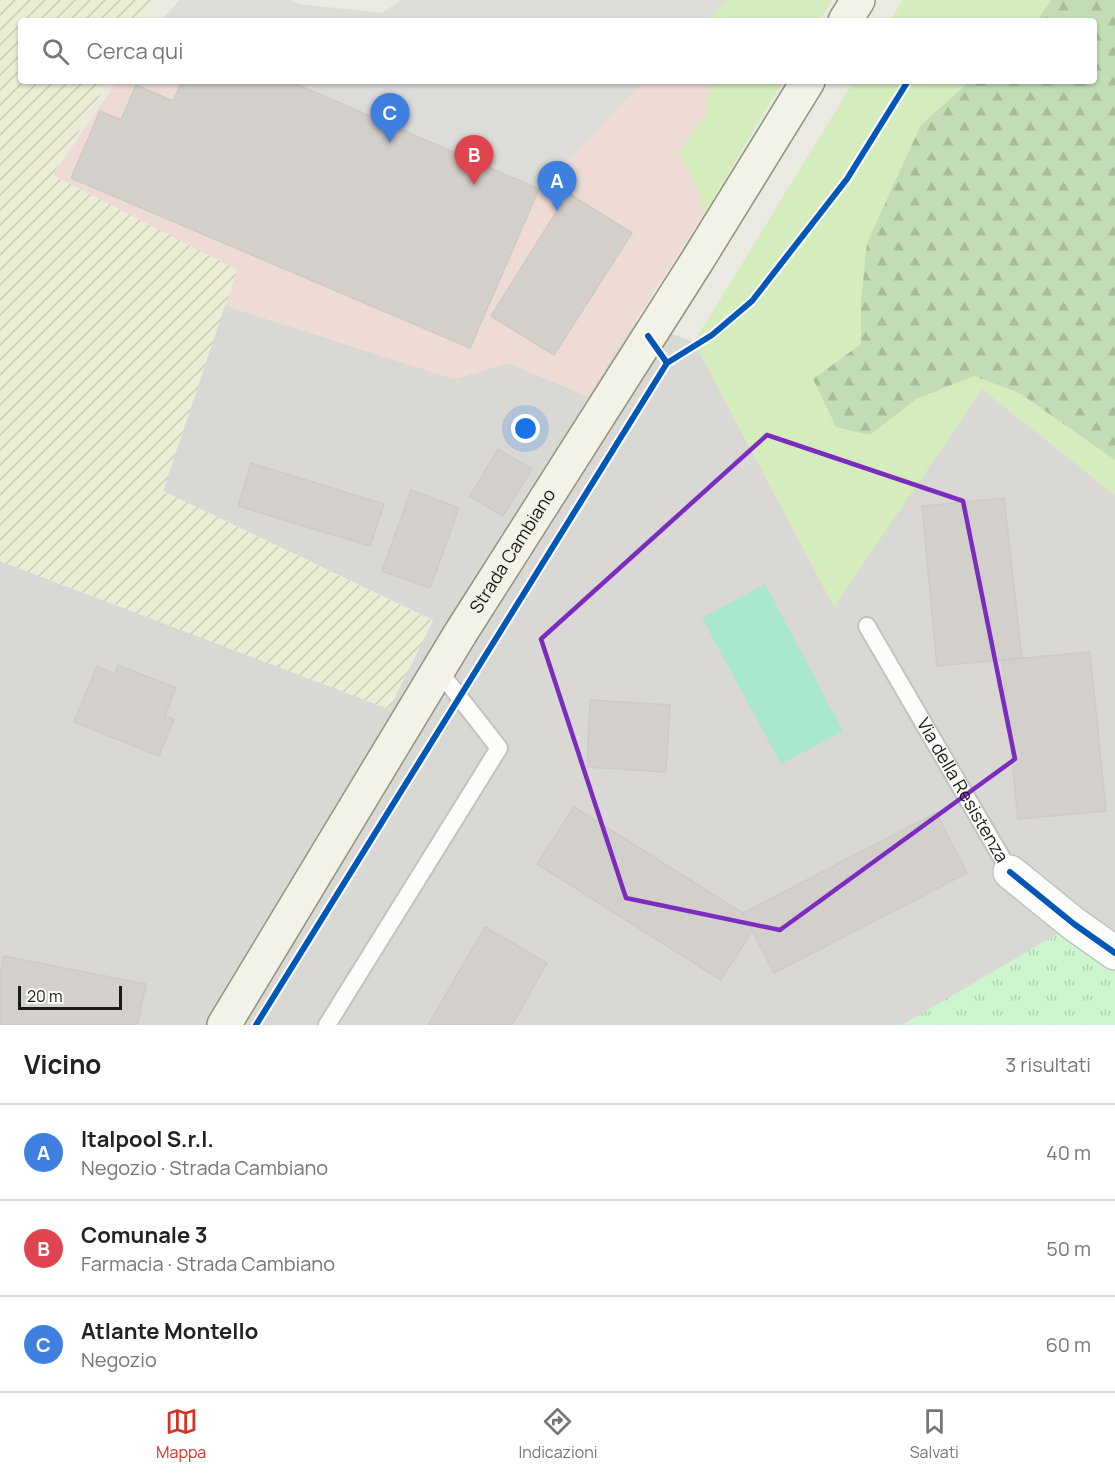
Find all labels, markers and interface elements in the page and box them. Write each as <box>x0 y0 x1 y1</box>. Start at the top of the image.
search box <box>18 18 1097 84</box>
icon: search <box>39 35 72 68</box>
text: Cerca qui <box>87 36 183 66</box>
pin: C <box>370 94 410 143</box>
pin: B <box>454 136 494 185</box>
pin: A <box>538 162 576 211</box>
your location <box>511 414 540 443</box>
street label: Strada Cambiano <box>463 484 560 617</box>
street label: Via della Resistenza <box>912 713 1015 866</box>
scale bar <box>18 983 122 1010</box>
text: 20 m <box>27 985 63 1007</box>
text: Vicino <box>24 1046 101 1082</box>
text: 3 risultati <box>1005 1051 1091 1078</box>
text: Italpool S.r.l. <box>81 1124 214 1154</box>
text: A <box>37 1139 50 1166</box>
text: 40 m <box>1046 1139 1091 1166</box>
text: Negozio · Strada Cambiano <box>81 1154 328 1181</box>
text: Comunale 3 <box>81 1220 207 1250</box>
text: B <box>37 1235 50 1262</box>
text: 50 m <box>1046 1235 1091 1262</box>
text: Farmacia · Strada Cambiano <box>81 1250 335 1277</box>
text: Atlante Montello <box>81 1316 258 1346</box>
text: C <box>36 1331 51 1358</box>
text: 60 m <box>1045 1331 1091 1358</box>
text: Negozio <box>81 1346 157 1373</box>
tab: Mappa <box>156 1405 206 1463</box>
tab: Indicazioni <box>518 1405 597 1463</box>
tab: Salvati <box>910 1405 959 1463</box>

